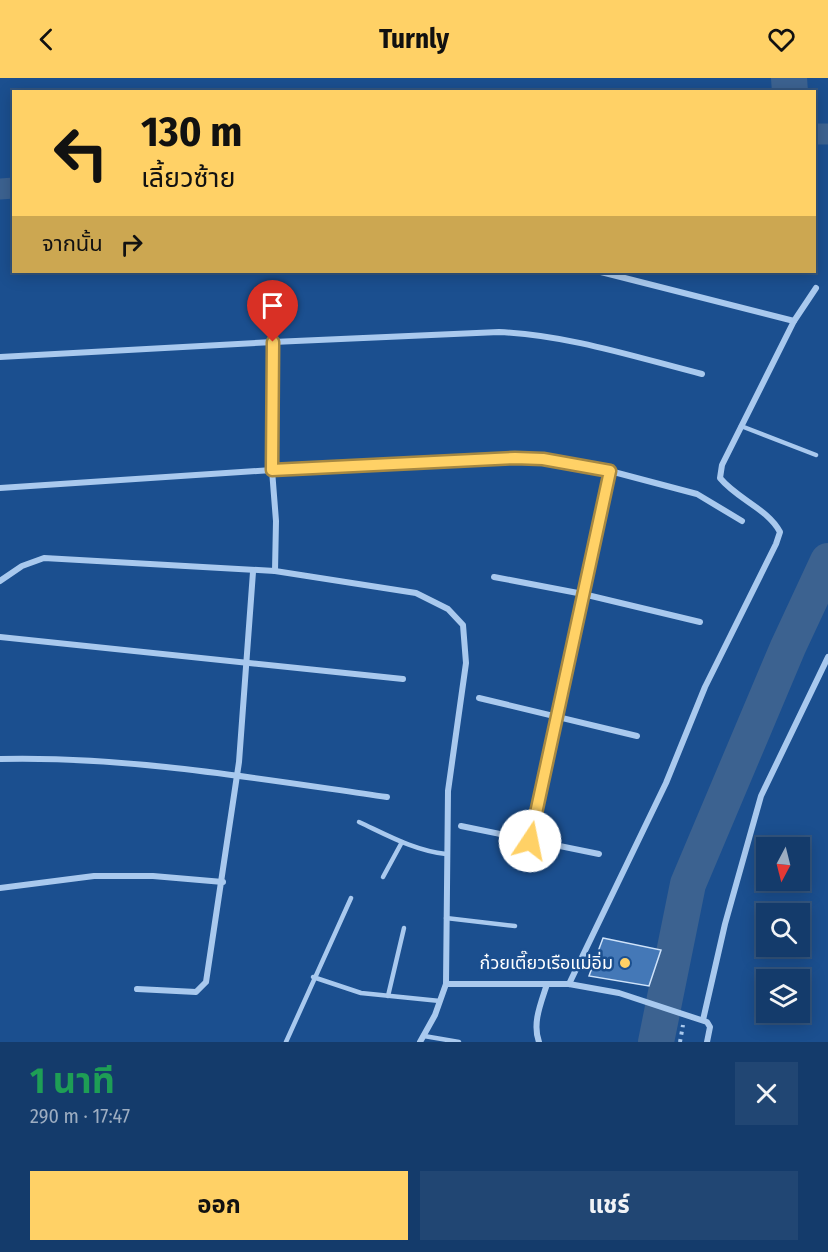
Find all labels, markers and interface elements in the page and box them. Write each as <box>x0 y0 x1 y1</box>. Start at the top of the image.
icon: back <box>30 23 63 56</box>
text: Turnly <box>379 23 449 55</box>
icon: heart <box>765 23 798 56</box>
text: 130 m <box>141 107 242 157</box>
icon: left <box>42 114 120 192</box>
text: เลี้ยวซ้าย <box>141 162 235 194</box>
icon: right <box>115 228 148 261</box>
text: จากนั้น <box>42 230 103 257</box>
pin <box>247 280 298 342</box>
icon: arrive <box>256 289 289 322</box>
position arrow <box>498 809 562 873</box>
north arrow <box>756 837 810 891</box>
map controls <box>756 837 810 1023</box>
button: search <box>756 903 810 957</box>
place label: ก๋วยเตี๊ยวเรือแม่อิ่ม <box>480 950 613 974</box>
marker: ก๋วยเตี๊ยวเรือแม่อิ่ม <box>618 956 632 970</box>
button: layers <box>756 969 810 1023</box>
text: 1 นาที <box>30 1059 115 1103</box>
button: close <box>735 1062 798 1125</box>
text: 290 m · 17:47 <box>30 1104 130 1128</box>
button: ออก <box>30 1171 408 1240</box>
button: แชร์ <box>420 1171 798 1240</box>

